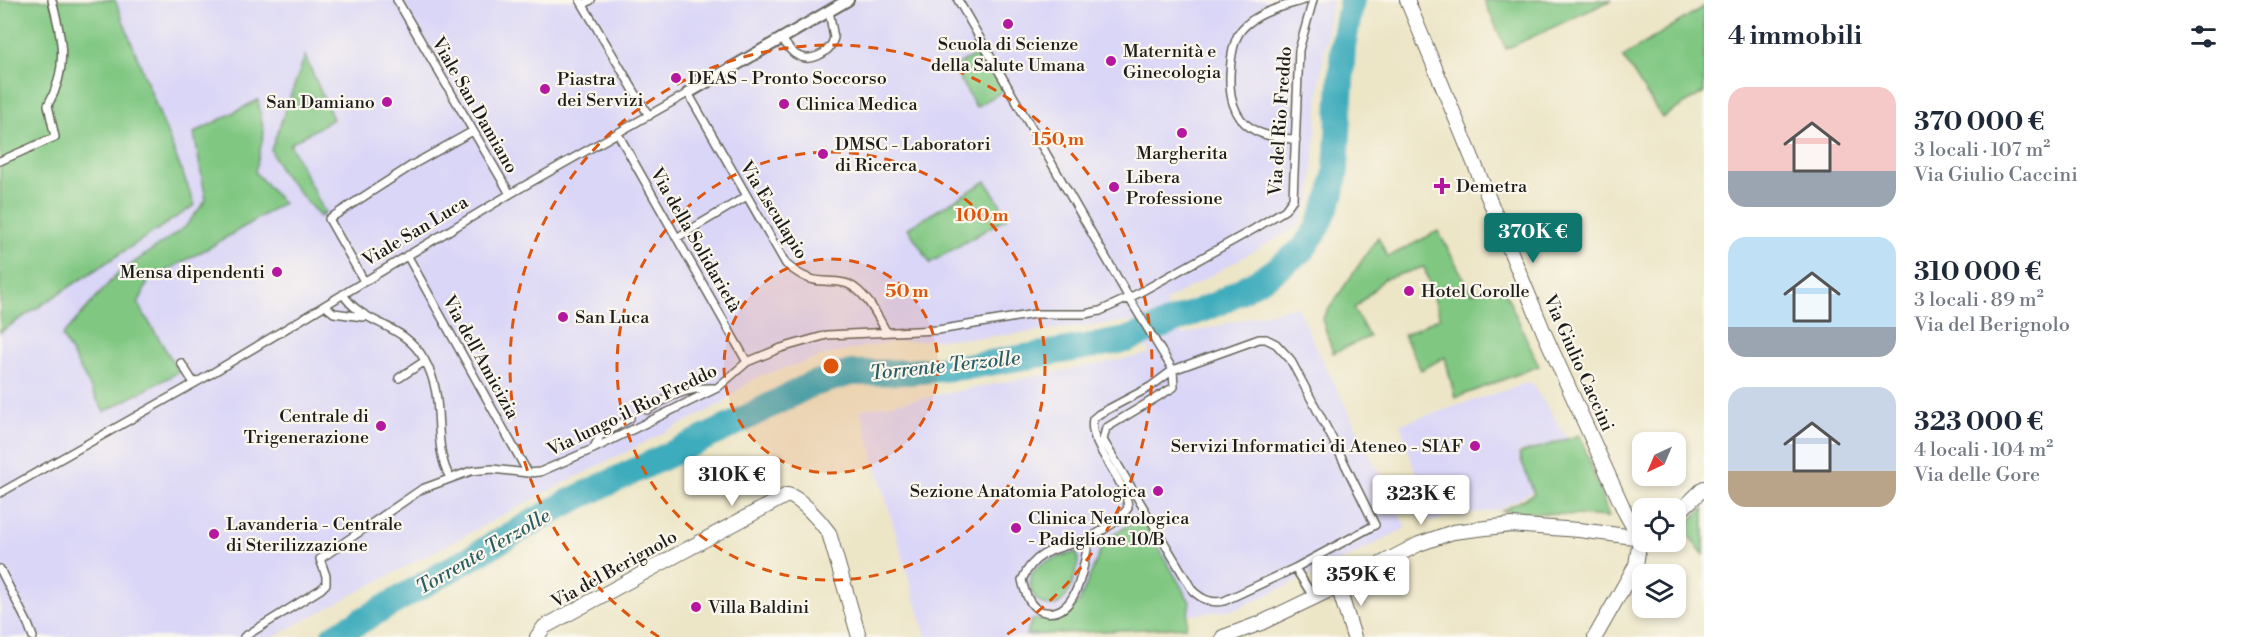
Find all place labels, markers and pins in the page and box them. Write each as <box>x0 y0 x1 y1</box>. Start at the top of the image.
marker: Scuola di Scienze della Salute Umana <box>1001 17 1015 31</box>
place label: Scuola di Scienze della Salute Umana <box>931 33 1086 77</box>
place label: Maternità e Ginecologia <box>1123 40 1222 84</box>
marker: Maternità e Ginecologia <box>1104 54 1118 68</box>
place label: DEAS - Pronto Soccorso <box>688 67 887 90</box>
place label: Piastra dei Servizi <box>557 68 643 112</box>
marker: DEAS - Pronto Soccorso <box>669 71 683 85</box>
marker: Piastra dei Servizi <box>538 82 552 96</box>
place label: San Damiano <box>266 91 375 114</box>
place label: Clinica Medica <box>796 93 918 116</box>
marker: San Damiano <box>380 95 394 109</box>
marker: Clinica Medica <box>777 97 791 111</box>
marker: Margherita <box>1175 126 1189 140</box>
place label: DMSC - Laboratori di Ricerca <box>835 133 991 177</box>
place label: Margherita <box>1136 142 1229 165</box>
marker: DMSC - Laboratori di Ricerca <box>816 147 830 161</box>
place label: Libera Professione <box>1126 166 1223 210</box>
place label: Demetra <box>1456 175 1528 198</box>
marker: Demetra <box>1433 177 1451 195</box>
marker: Libera Professione <box>1107 180 1121 194</box>
pin: 370K € <box>1484 213 1582 264</box>
place label: Mensa dipendenti <box>120 261 265 284</box>
marker: Mensa dipendenti <box>270 265 284 279</box>
place label: Hotel Corolle <box>1421 280 1530 303</box>
marker: Hotel Corolle <box>1402 284 1416 298</box>
place label: San Luca <box>575 306 650 329</box>
marker: San Luca <box>556 310 570 324</box>
centre of rings <box>821 356 841 376</box>
place label: Centrale di Trigenerazione <box>244 405 369 449</box>
marker: Centrale di Trigenerazione <box>374 419 388 433</box>
place label: Servizi Informatici di Ateneo - SIAF <box>1171 435 1463 458</box>
marker: Servizi Informatici di Ateneo - SIAF <box>1468 439 1482 453</box>
pin: 310K € <box>683 456 781 507</box>
pin: 323K € <box>1372 475 1470 526</box>
place label: Sezione Anatomia Patologica <box>910 480 1147 503</box>
marker: Sezione Anatomia Patologica <box>1151 484 1165 498</box>
place label: Clinica Neurologica - Padiglione 10/B <box>1028 507 1190 551</box>
place label: Lavanderia - Centrale di Sterilizzazione <box>226 513 402 557</box>
marker: Clinica Neurologica - Padiglione 10/B <box>1009 521 1023 535</box>
marker: Lavanderia - Centrale di Sterilizzazione <box>207 527 221 541</box>
pin: 359K € <box>1312 556 1410 607</box>
place label: Villa Baldini <box>707 596 809 619</box>
marker: Villa Baldini <box>689 600 703 614</box>

